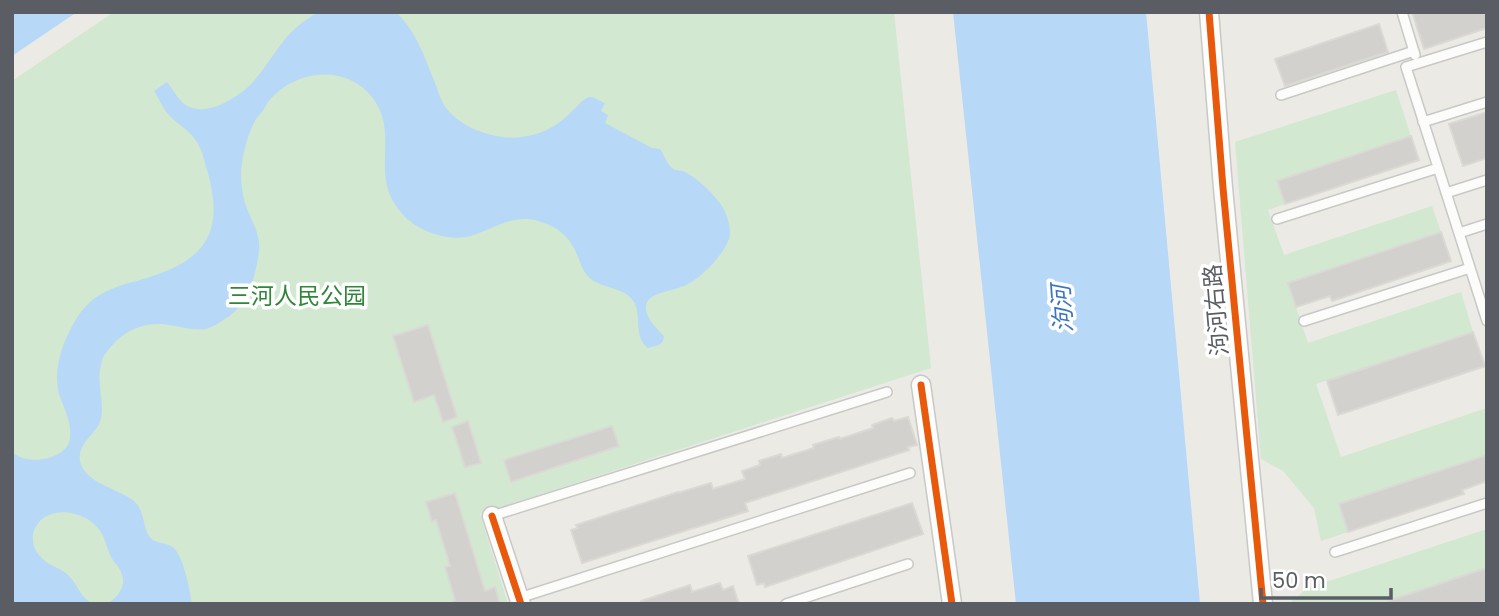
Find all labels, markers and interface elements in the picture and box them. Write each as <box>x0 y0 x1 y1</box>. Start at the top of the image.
street label: 泃河右路 <box>1196 263 1236 357</box>
park label: 三河人民公园 <box>228 280 366 312</box>
water label: 泃河 <box>1044 280 1080 334</box>
scale bar <box>1261 556 1390 600</box>
text: 50 m <box>1272 566 1326 595</box>

